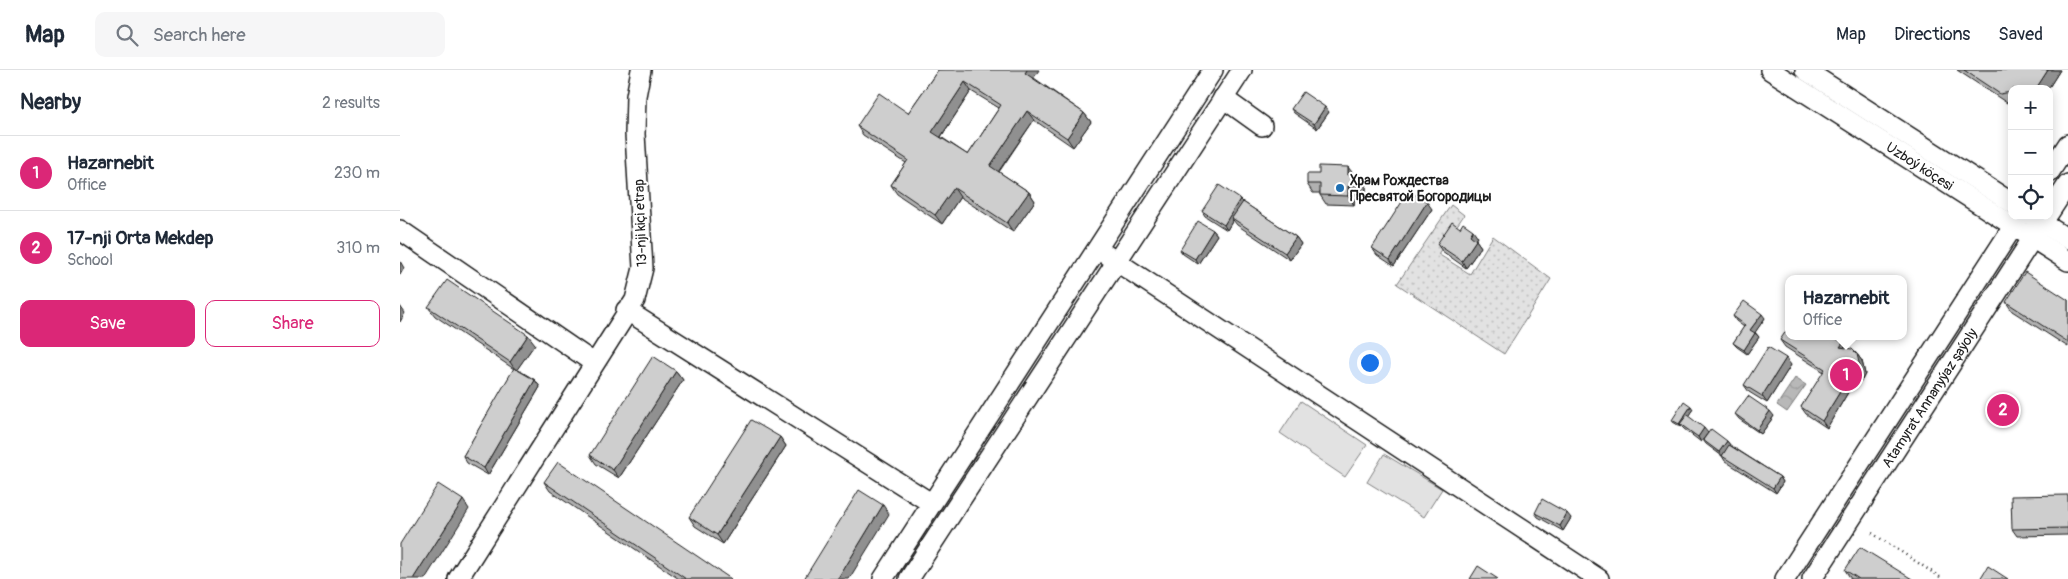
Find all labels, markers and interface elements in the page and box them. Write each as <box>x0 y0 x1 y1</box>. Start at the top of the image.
search box <box>95 12 445 57</box>
text: Map <box>25 20 65 49</box>
icon: search <box>113 21 141 49</box>
text: Search here <box>153 23 246 47</box>
text: Map <box>1836 23 1866 46</box>
text: Directions <box>1894 23 1970 46</box>
text: Saved <box>1998 23 2043 46</box>
map controls <box>2008 85 2053 220</box>
button: + <box>2008 85 2053 130</box>
text: Nearby <box>20 89 81 116</box>
text: 2 results <box>322 93 380 113</box>
button: − <box>2008 130 2053 175</box>
street label: Uzboý köçesi <box>1883 139 1957 195</box>
text: Hazarnebit <box>67 151 154 175</box>
text: 1 <box>33 163 39 183</box>
text: 230 m <box>334 163 380 183</box>
place label: Храм Рождества Пресвятой Богородицы <box>1350 172 1492 205</box>
text: Office <box>67 175 107 195</box>
button: locate <box>2008 175 2053 220</box>
street label: 13-nji kiçi etrap <box>630 178 651 267</box>
marker: Храм Рождества Пресвятой Богородицы <box>1334 182 1346 194</box>
text: 17-nji Orta Mekdep <box>67 226 213 250</box>
text: 2 <box>32 238 40 258</box>
text: 310 m <box>336 238 380 258</box>
text: School <box>67 250 113 270</box>
popup <box>1785 275 1907 340</box>
text: Hazarnebit <box>1803 286 1889 310</box>
button: Save <box>20 300 195 347</box>
button: Share <box>205 300 380 347</box>
text: Office <box>1803 310 1842 330</box>
street label: Atamyrat Annanyýaz şaýoly <box>1878 325 1981 471</box>
your location <box>1357 350 1383 376</box>
pin: 1 <box>1830 356 1862 394</box>
pin: 2 <box>1987 391 2019 429</box>

